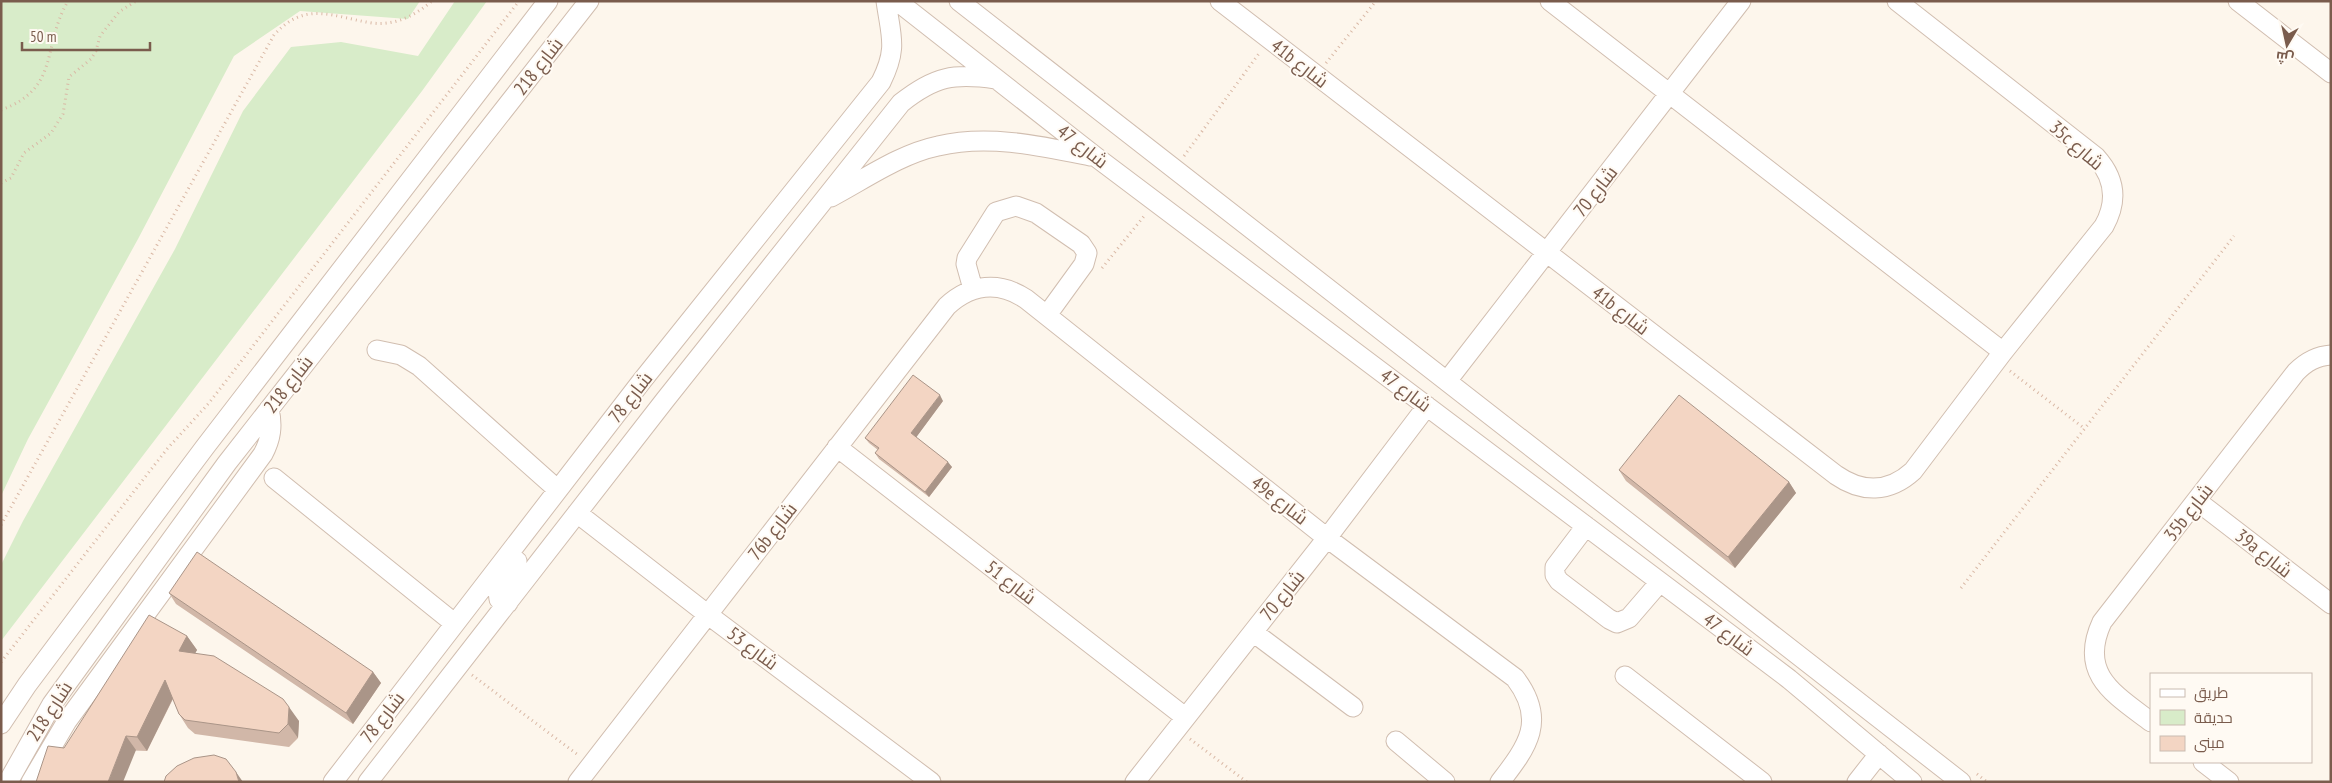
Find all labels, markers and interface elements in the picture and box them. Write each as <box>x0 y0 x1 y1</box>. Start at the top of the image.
scale bar <box>22 20 150 52</box>
north arrow <box>2262 20 2312 70</box>
text: 50 m <box>30 27 56 46</box>
street label: شارع 218 <box>508 32 570 101</box>
street label: 41b شارع <box>1265 33 1333 94</box>
text: ش <box>2275 48 2295 68</box>
street label: 35c شارع <box>2044 115 2109 177</box>
street label: شارع 47 <box>1052 119 1113 175</box>
street label: شارع 70 <box>1568 161 1624 222</box>
street label: 41b شارع <box>1586 280 1654 341</box>
street label: شارع 218 <box>258 350 320 419</box>
street label: شارع 47 <box>1374 363 1436 419</box>
street label: شارع 78 <box>603 367 659 428</box>
street label: 49e شارع <box>1245 470 1313 531</box>
street label: 35b شارع <box>2158 479 2219 547</box>
street label: 76b شارع <box>742 498 803 566</box>
street label: 39a شارع <box>2230 523 2297 584</box>
street label: شارع 51 <box>980 555 1041 611</box>
street label: شارع 70 <box>1254 565 1311 626</box>
street label: شارع 47 <box>1697 607 1759 663</box>
street label: شارع 53 <box>721 621 783 677</box>
legend <box>2150 673 2312 763</box>
street label: شارع 218 <box>21 677 79 747</box>
text: طريق <box>2194 683 2228 703</box>
street label: شارع 78 <box>355 687 411 748</box>
text: حديقة <box>2194 708 2233 727</box>
text: مبنى <box>2194 733 2225 753</box>

